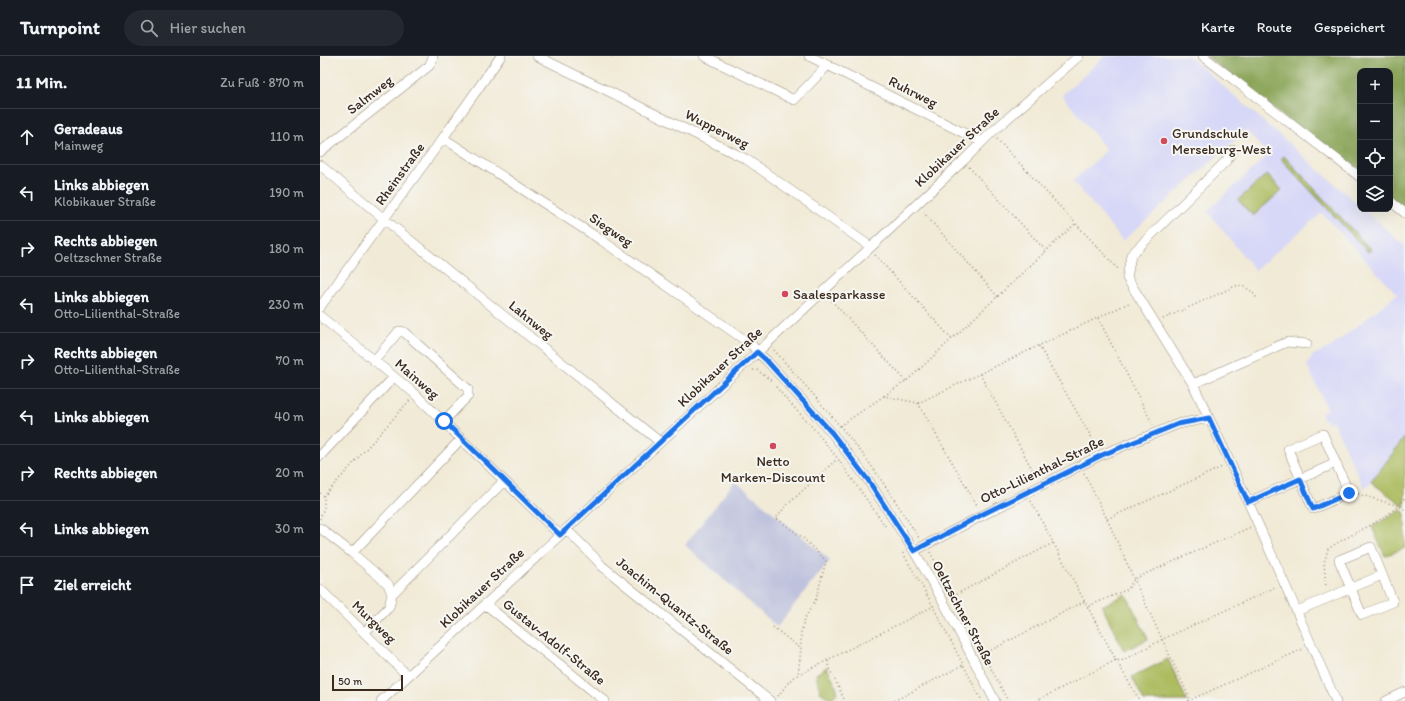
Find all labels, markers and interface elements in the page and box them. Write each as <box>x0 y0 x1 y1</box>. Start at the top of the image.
search box <box>124 10 404 46</box>
text: Turnpoint <box>20 16 100 39</box>
icon: search <box>138 17 160 39</box>
text: Hier suchen <box>170 19 246 37</box>
text: Karte <box>1201 19 1235 36</box>
text: Route <box>1257 19 1292 36</box>
text: Gespeichert <box>1314 19 1385 36</box>
map controls <box>1357 68 1393 212</box>
button: + <box>1357 68 1393 104</box>
street label: Salmweg <box>344 71 397 118</box>
text: 11 Min. <box>16 72 67 92</box>
street label: Ruhrweg <box>886 73 941 112</box>
text: Zu Fuß · 870 m <box>220 75 304 90</box>
street label: Klobikauer Straße <box>911 103 1003 191</box>
button: − <box>1357 104 1393 140</box>
street label: Wupperweg <box>682 106 753 153</box>
text: Geradeaus <box>54 120 123 138</box>
place label: Grundschule Merseburg-West <box>1172 125 1271 158</box>
icon: ahead <box>16 126 38 148</box>
text: 110 m <box>270 129 304 144</box>
marker: Grundschule Merseburg-West <box>1159 136 1169 146</box>
text: Mainweg <box>54 138 103 153</box>
street label: Rheinstraße <box>372 139 429 209</box>
button: locate <box>1357 140 1393 176</box>
text: Links abbiegen <box>54 176 149 194</box>
button: layers <box>1357 176 1393 212</box>
icon: left <box>16 182 38 204</box>
text: 190 m <box>269 185 304 200</box>
text: Klobikauer Straße <box>54 194 156 209</box>
street label: Siegweg <box>586 209 637 251</box>
text: Rechts abbiegen <box>54 232 157 250</box>
icon: right <box>16 238 38 260</box>
text: 180 m <box>269 241 304 256</box>
text: Oeltzschner Straße <box>54 250 162 265</box>
place label: Saalesparkasse <box>793 286 886 303</box>
text: Links abbiegen <box>54 288 149 306</box>
marker: Saalesparkasse <box>780 289 790 299</box>
icon: left <box>16 294 38 316</box>
text: 230 m <box>268 297 304 312</box>
street label: Lahnweg <box>505 297 557 344</box>
text: Otto-Lilienthal-Straße <box>54 306 180 321</box>
street label: Klobikauer Straße <box>674 323 766 411</box>
text: Rechts abbiegen <box>54 344 157 362</box>
icon: right <box>16 350 38 372</box>
text: 70 m <box>276 353 304 368</box>
street label: Mainweg <box>391 355 443 403</box>
text: Otto-Lilienthal-Straße <box>54 362 180 377</box>
icon: left <box>16 406 38 428</box>
text: Links abbiegen <box>54 408 149 426</box>
text: 40 m <box>274 409 304 424</box>
route start <box>435 412 453 430</box>
street label: Otto-Lilienthal-Straße <box>977 432 1107 507</box>
marker: Netto Marken-Discount <box>768 441 778 451</box>
place label: Netto Marken-Discount <box>721 453 825 486</box>
icon: right <box>16 462 38 484</box>
text: Rechts abbiegen <box>54 464 157 482</box>
text: 20 m <box>275 465 304 480</box>
route end <box>1340 484 1358 502</box>
icon: left <box>16 518 38 540</box>
text: Links abbiegen <box>54 520 149 538</box>
text: 30 m <box>275 521 304 536</box>
street label: Klobikauer Straße <box>436 544 528 632</box>
street label: Joachim-Quantz-Straße <box>613 553 737 659</box>
street label: Oeltzschner Straße <box>928 558 998 669</box>
icon: arrive <box>16 574 38 596</box>
text: Ziel erreicht <box>54 576 131 594</box>
street label: Gustav-Adolf-Straße <box>499 595 609 689</box>
street label: Murgweg <box>348 597 400 648</box>
scale bar <box>332 673 403 692</box>
text: 50 m <box>338 675 362 688</box>

